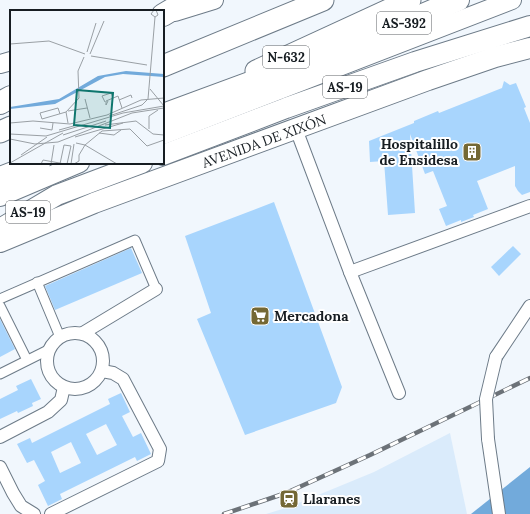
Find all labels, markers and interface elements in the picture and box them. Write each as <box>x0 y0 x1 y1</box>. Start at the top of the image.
inset map <box>10 10 164 164</box>
road number: AS-392 <box>377 12 431 34</box>
road number: N-632 <box>263 46 309 68</box>
road number: AS-19 <box>323 76 367 98</box>
street label: AVENIDA DE XIXÓN <box>198 110 329 172</box>
place label: Hospitalillo de Ensidesa <box>379 135 459 169</box>
building icon: Hospitalillo de Ensidesa <box>461 141 483 163</box>
road number: AS-19 <box>6 201 50 223</box>
supermarket icon: Mercadona <box>249 305 271 327</box>
place label: Mercadona <box>274 307 349 325</box>
station icon: Llaranes <box>278 488 300 510</box>
place label: Llaranes <box>303 490 361 508</box>

